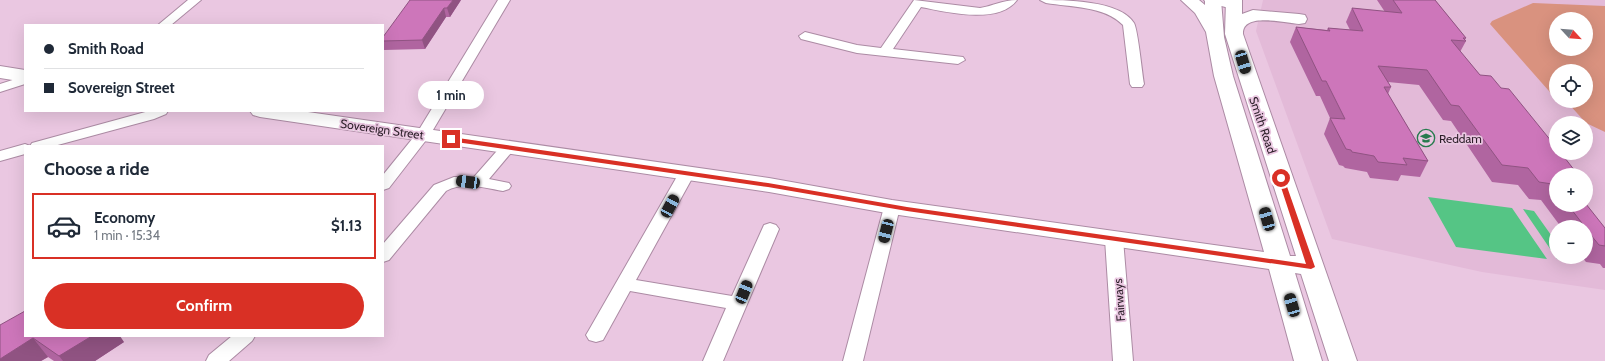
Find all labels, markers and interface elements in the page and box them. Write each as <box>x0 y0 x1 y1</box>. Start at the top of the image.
north arrow <box>1549 12 1593 56</box>
map controls <box>1549 12 1593 264</box>
text: Smith Road <box>68 40 144 58</box>
car <box>1234 49 1252 75</box>
button: locate <box>1549 64 1593 108</box>
text: Sovereign Street <box>68 79 175 97</box>
callout: 1 min <box>418 81 484 109</box>
text: 1 min <box>436 87 466 103</box>
street label: Smith Road <box>1246 95 1280 155</box>
street label: Sovereign Street <box>339 116 425 142</box>
button: layers <box>1549 116 1593 160</box>
school or university icon: Reddam <box>1416 128 1436 148</box>
route end <box>442 130 460 148</box>
place label: Reddam <box>1439 131 1482 146</box>
text: Choose a ride <box>44 158 149 180</box>
button: + <box>1549 168 1593 212</box>
route start <box>1272 169 1290 187</box>
car <box>455 174 481 190</box>
car <box>659 193 681 219</box>
car <box>1258 206 1276 232</box>
icon: car <box>46 208 82 244</box>
text: Economy <box>94 209 155 227</box>
text: $1.13 <box>331 217 362 235</box>
car <box>877 218 895 244</box>
button: − <box>1549 220 1593 264</box>
text: 1 min · 15:34 <box>94 227 160 243</box>
street label: Fairways <box>1110 278 1128 322</box>
car <box>734 279 754 305</box>
button: Confirm <box>44 283 364 329</box>
car <box>1283 292 1301 318</box>

